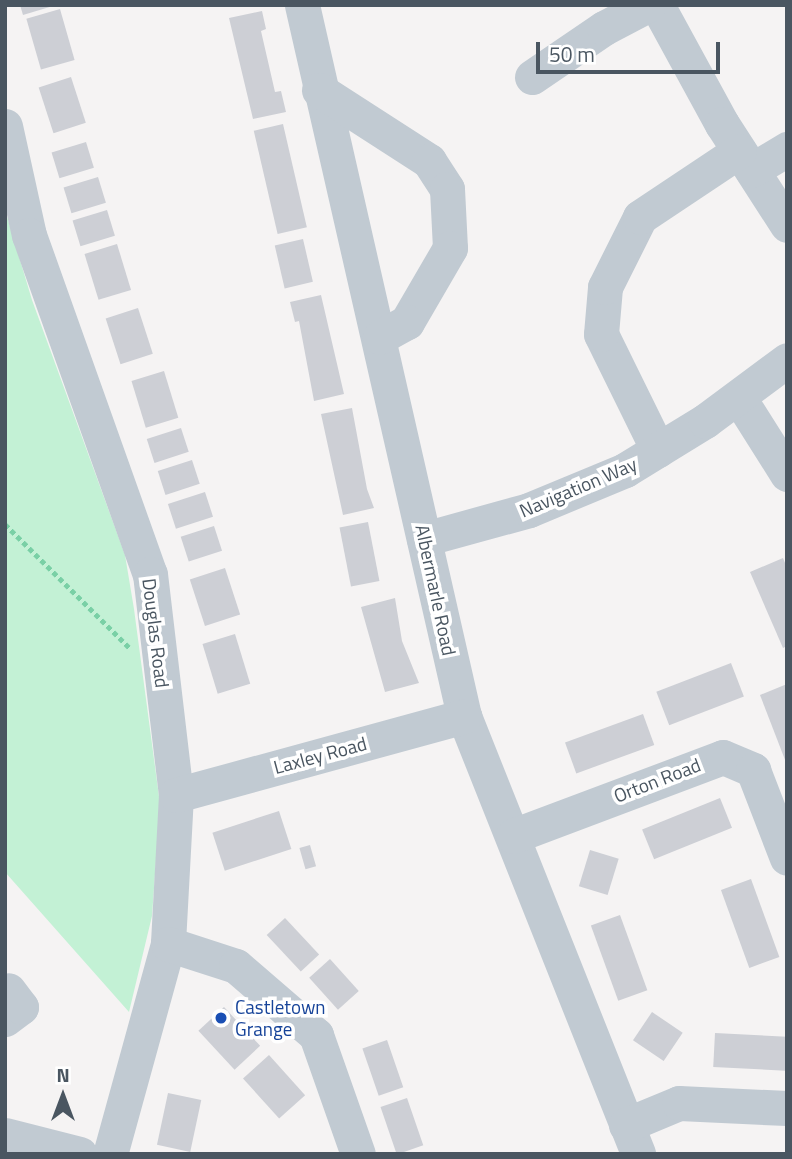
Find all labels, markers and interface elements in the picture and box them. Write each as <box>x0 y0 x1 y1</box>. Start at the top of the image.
scale bar <box>540 28 724 72</box>
text: 50 m <box>549 38 595 70</box>
street label: Navigation Way <box>516 452 640 522</box>
street label: Albermarle Road <box>411 523 461 657</box>
street label: Douglas Road <box>138 577 174 689</box>
street label: Laxley Road <box>271 732 369 778</box>
street label: Orton Road <box>610 753 704 807</box>
place label: Castletown Grange <box>235 996 326 1040</box>
marker: Castletown Grange <box>213 1010 229 1026</box>
text: N <box>56 1060 70 1089</box>
north arrow <box>28 1061 98 1131</box>

